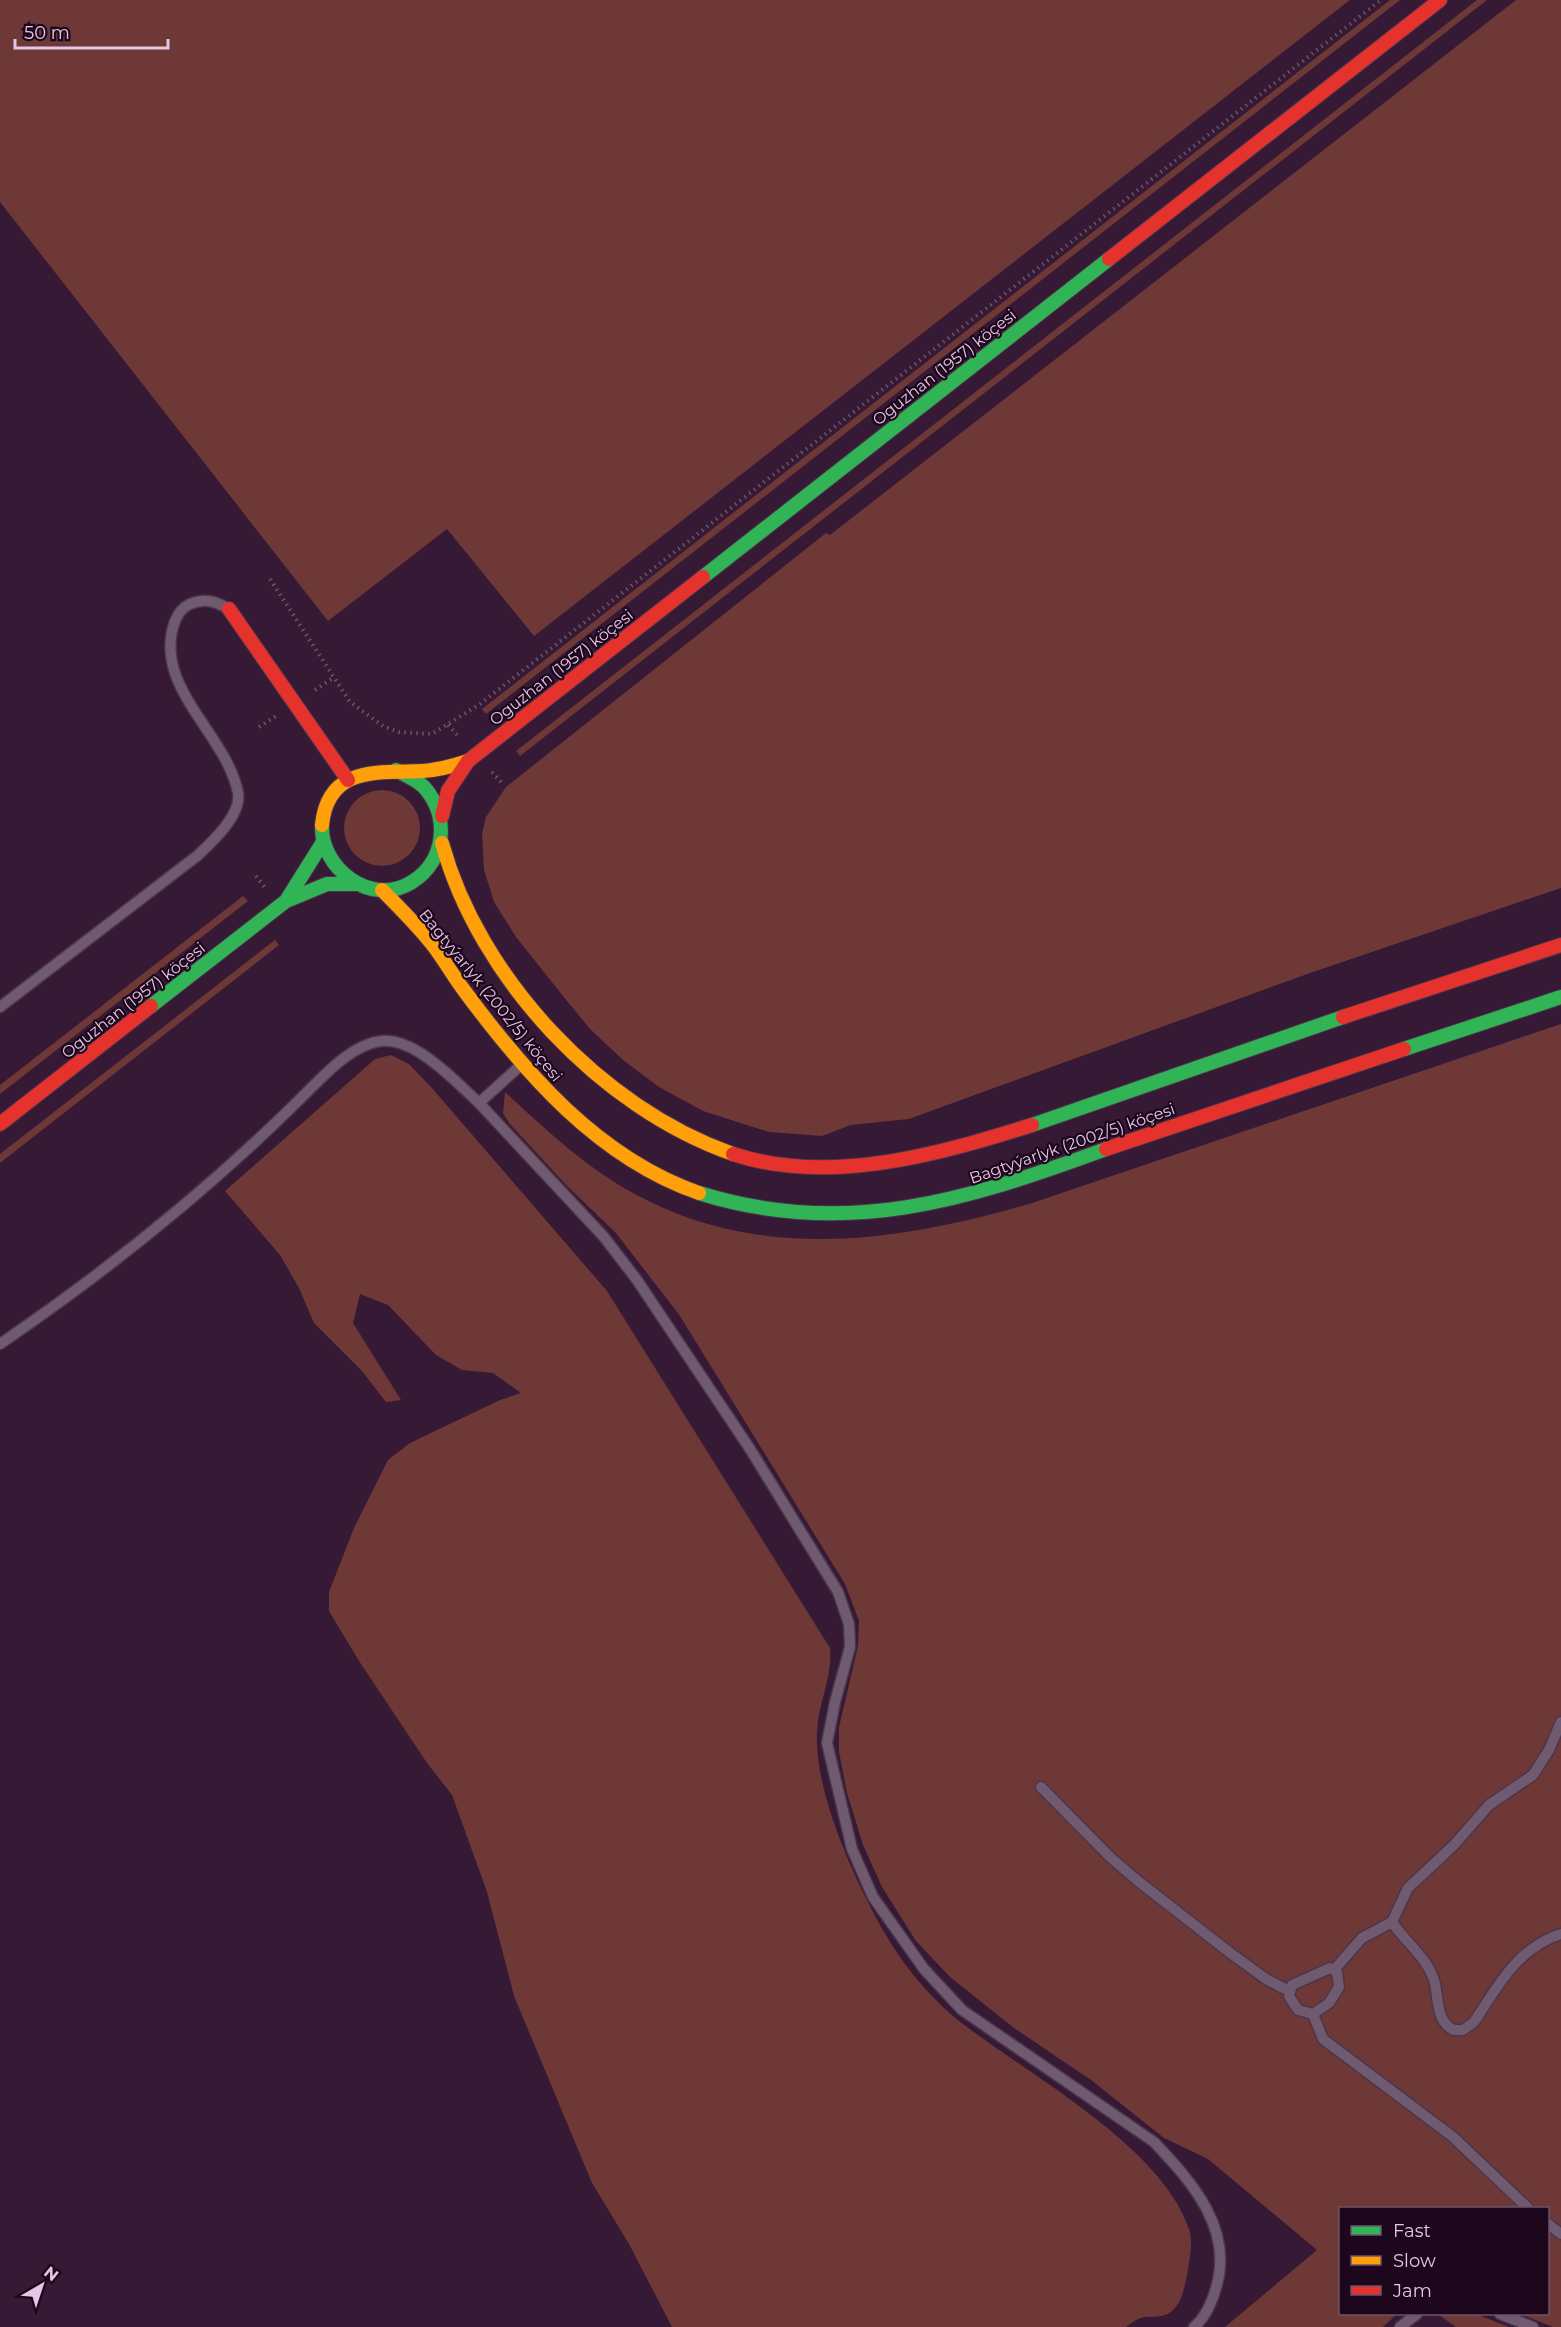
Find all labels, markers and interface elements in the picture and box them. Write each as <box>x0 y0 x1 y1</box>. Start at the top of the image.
scale bar <box>15 12 168 50</box>
text: 50 m <box>24 22 70 44</box>
street label: Oguzhan (1957) köçesi <box>869 305 1020 429</box>
street label: Oguzhan (1957) köçesi <box>486 605 637 729</box>
street label: Bagtyýarlyk (2002/5) köçesi <box>415 905 566 1085</box>
street label: Oguzhan (1957) köçesi <box>58 938 209 1062</box>
street label: Bagtyýarlyk (2002/5) köçesi <box>967 1099 1177 1188</box>
legend <box>1339 2207 1549 2315</box>
text: Fast <box>1393 2220 1431 2242</box>
text: Slow <box>1393 2250 1436 2272</box>
north arrow <box>12 2255 72 2315</box>
text: N <box>40 2262 62 2285</box>
text: Jam <box>1392 2280 1432 2302</box>

